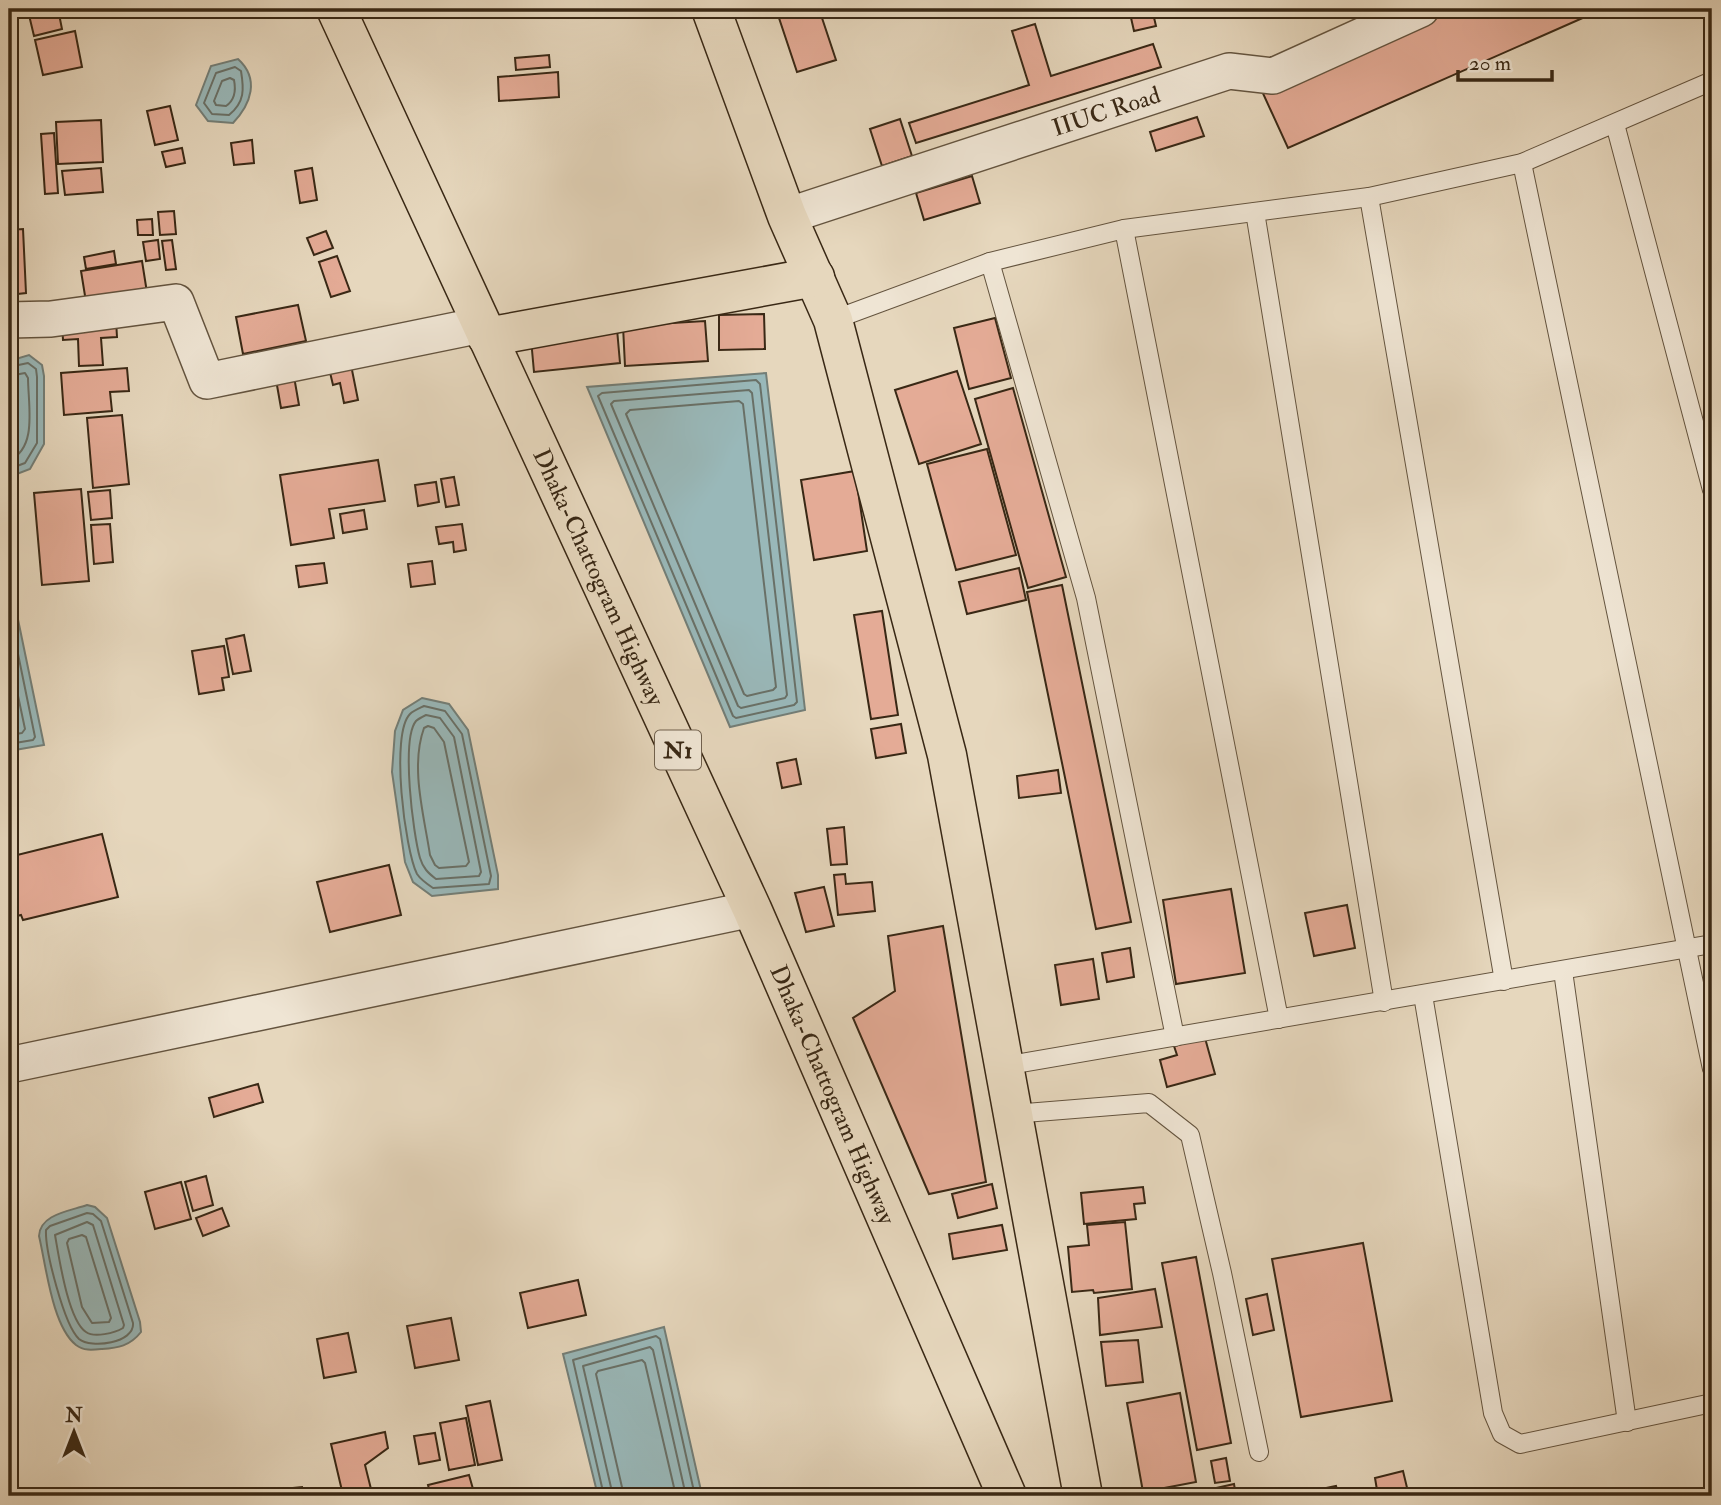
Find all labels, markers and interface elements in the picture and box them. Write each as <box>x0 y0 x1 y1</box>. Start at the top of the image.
scale bar <box>1458 38 1553 82</box>
text: 20 m <box>1469 50 1511 77</box>
street label: IIUC Road <box>1048 79 1165 143</box>
street label: Dhaka-Chattogram Highway <box>526 444 672 711</box>
road number: N1 <box>655 730 701 770</box>
street label: Dhaka-Chattogram Highway <box>763 960 903 1230</box>
north arrow <box>38 1396 108 1466</box>
text: N <box>64 1404 83 1428</box>

